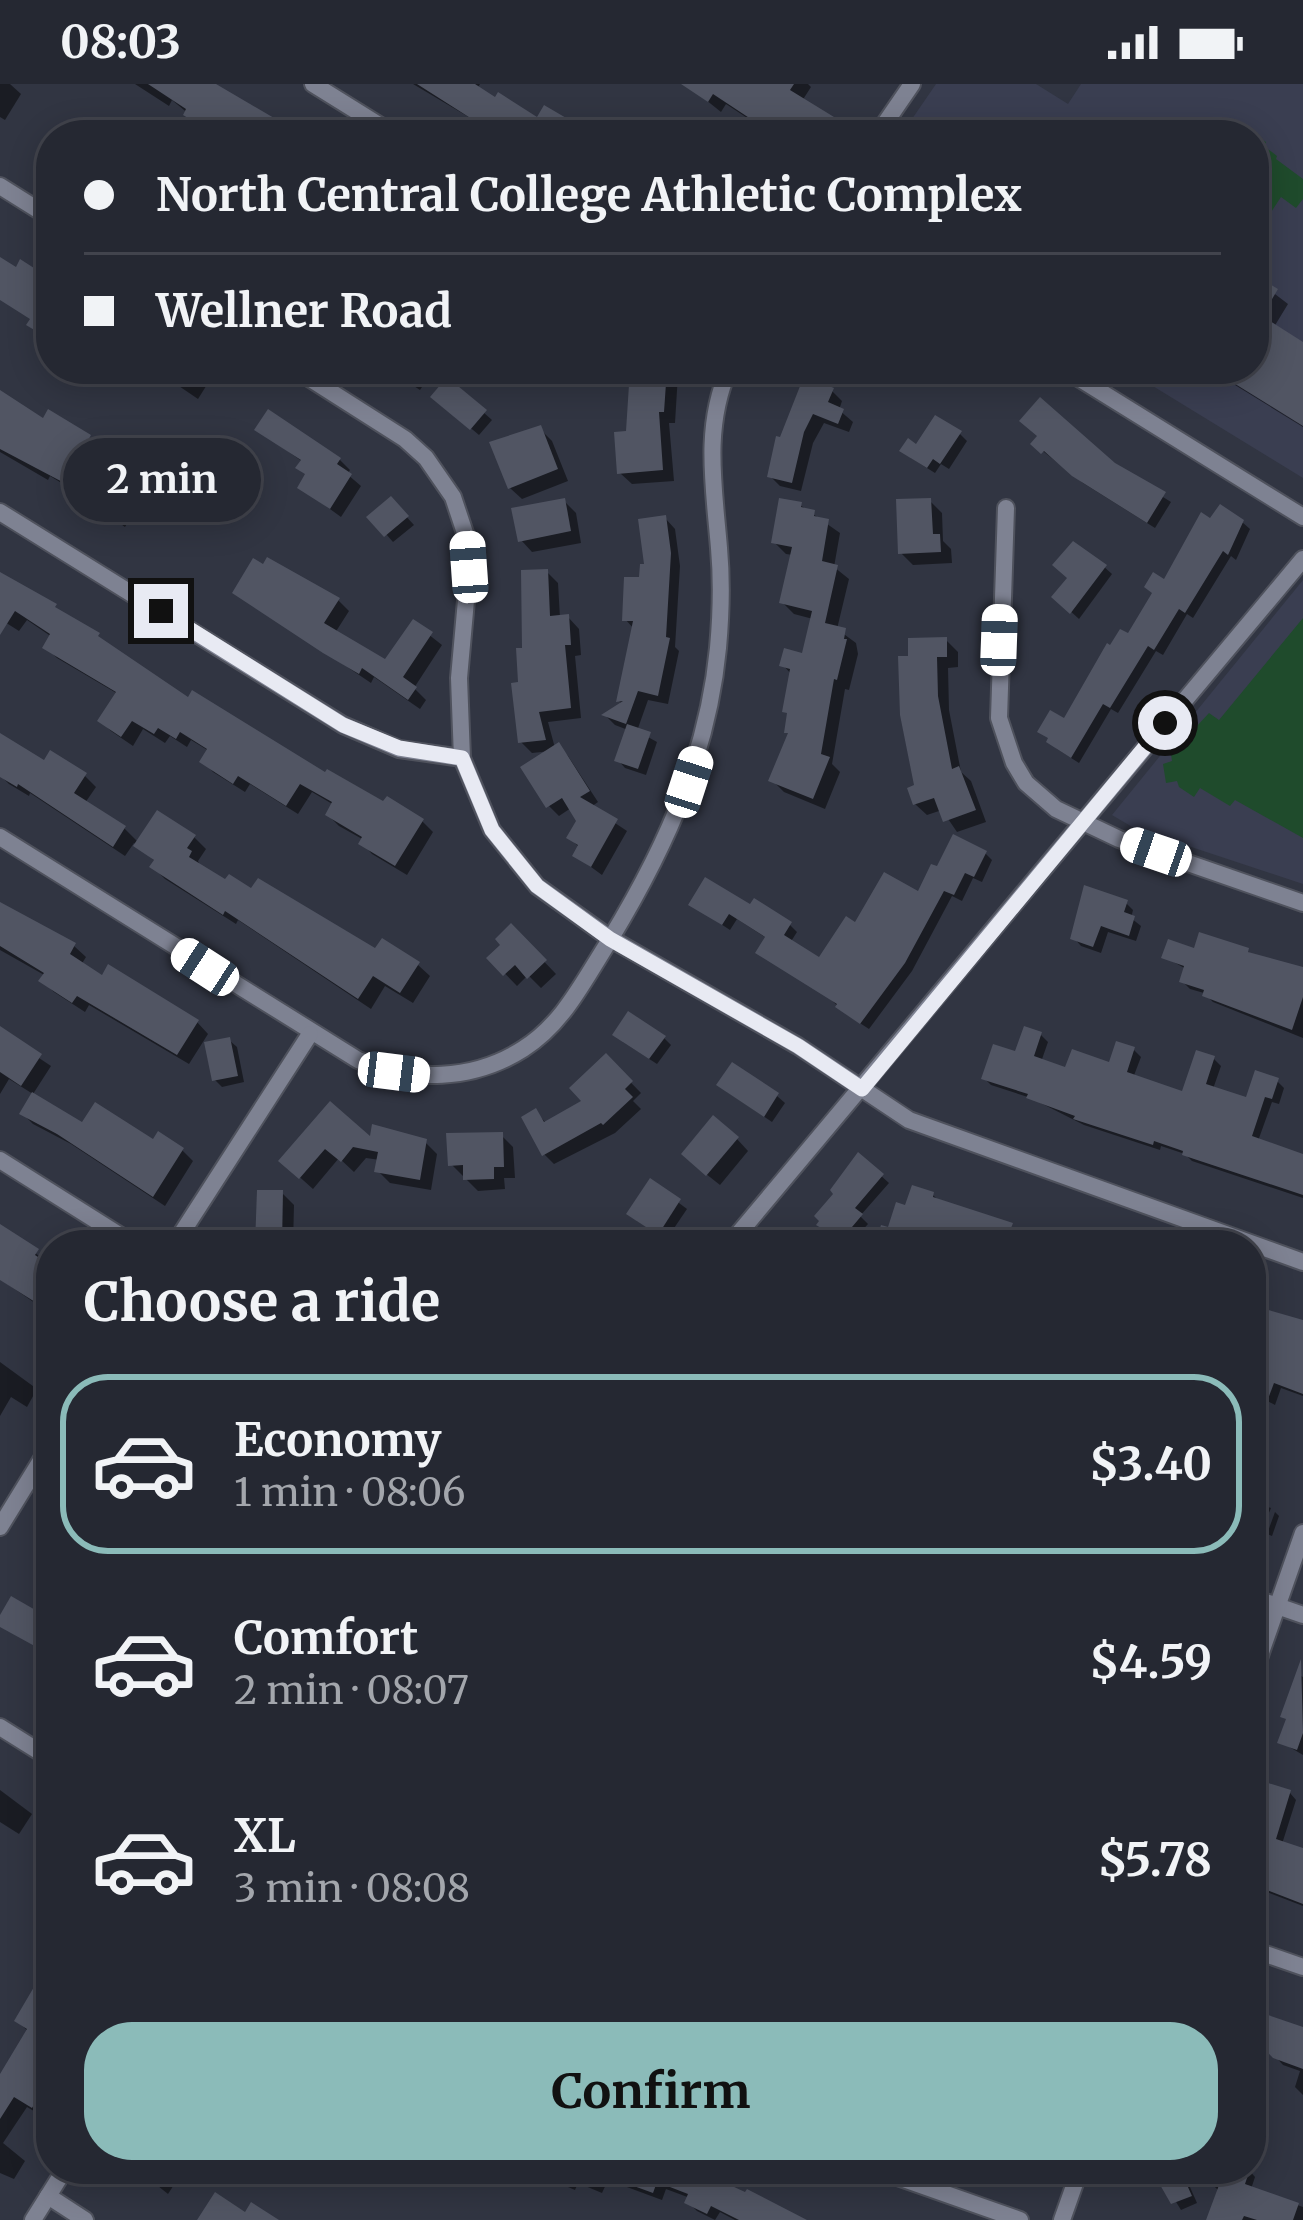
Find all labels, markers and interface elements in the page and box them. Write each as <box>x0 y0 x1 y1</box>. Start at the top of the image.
text: 08:03 <box>60 14 181 70</box>
text: North Central College Athletic Complex <box>156 167 1022 223</box>
text: Wellner Road <box>156 283 452 339</box>
callout: 2 min <box>62 437 260 521</box>
text: 2 min <box>106 455 218 504</box>
car <box>449 530 489 604</box>
route end <box>134 584 188 638</box>
car <box>980 603 1018 677</box>
route start <box>1138 696 1192 750</box>
car <box>661 742 717 822</box>
car <box>1116 823 1196 881</box>
car <box>165 932 245 1002</box>
car <box>356 1050 432 1094</box>
text: Choose a ride <box>84 1268 440 1336</box>
icon: car <box>90 1410 198 1518</box>
text: Economy <box>234 1412 442 1468</box>
text: $3.40 <box>1089 1436 1212 1492</box>
text: 1 min · 08:06 <box>234 1468 466 1517</box>
icon: car <box>90 1608 198 1716</box>
text: Comfort <box>234 1610 418 1666</box>
text: $4.59 <box>1089 1634 1212 1690</box>
text: 2 min · 08:07 <box>234 1666 469 1715</box>
icon: car <box>90 1806 198 1914</box>
text: XL <box>234 1808 296 1864</box>
text: $5.78 <box>1097 1832 1212 1888</box>
text: 3 min · 08:08 <box>234 1864 470 1913</box>
button: Confirm <box>84 2022 1218 2160</box>

